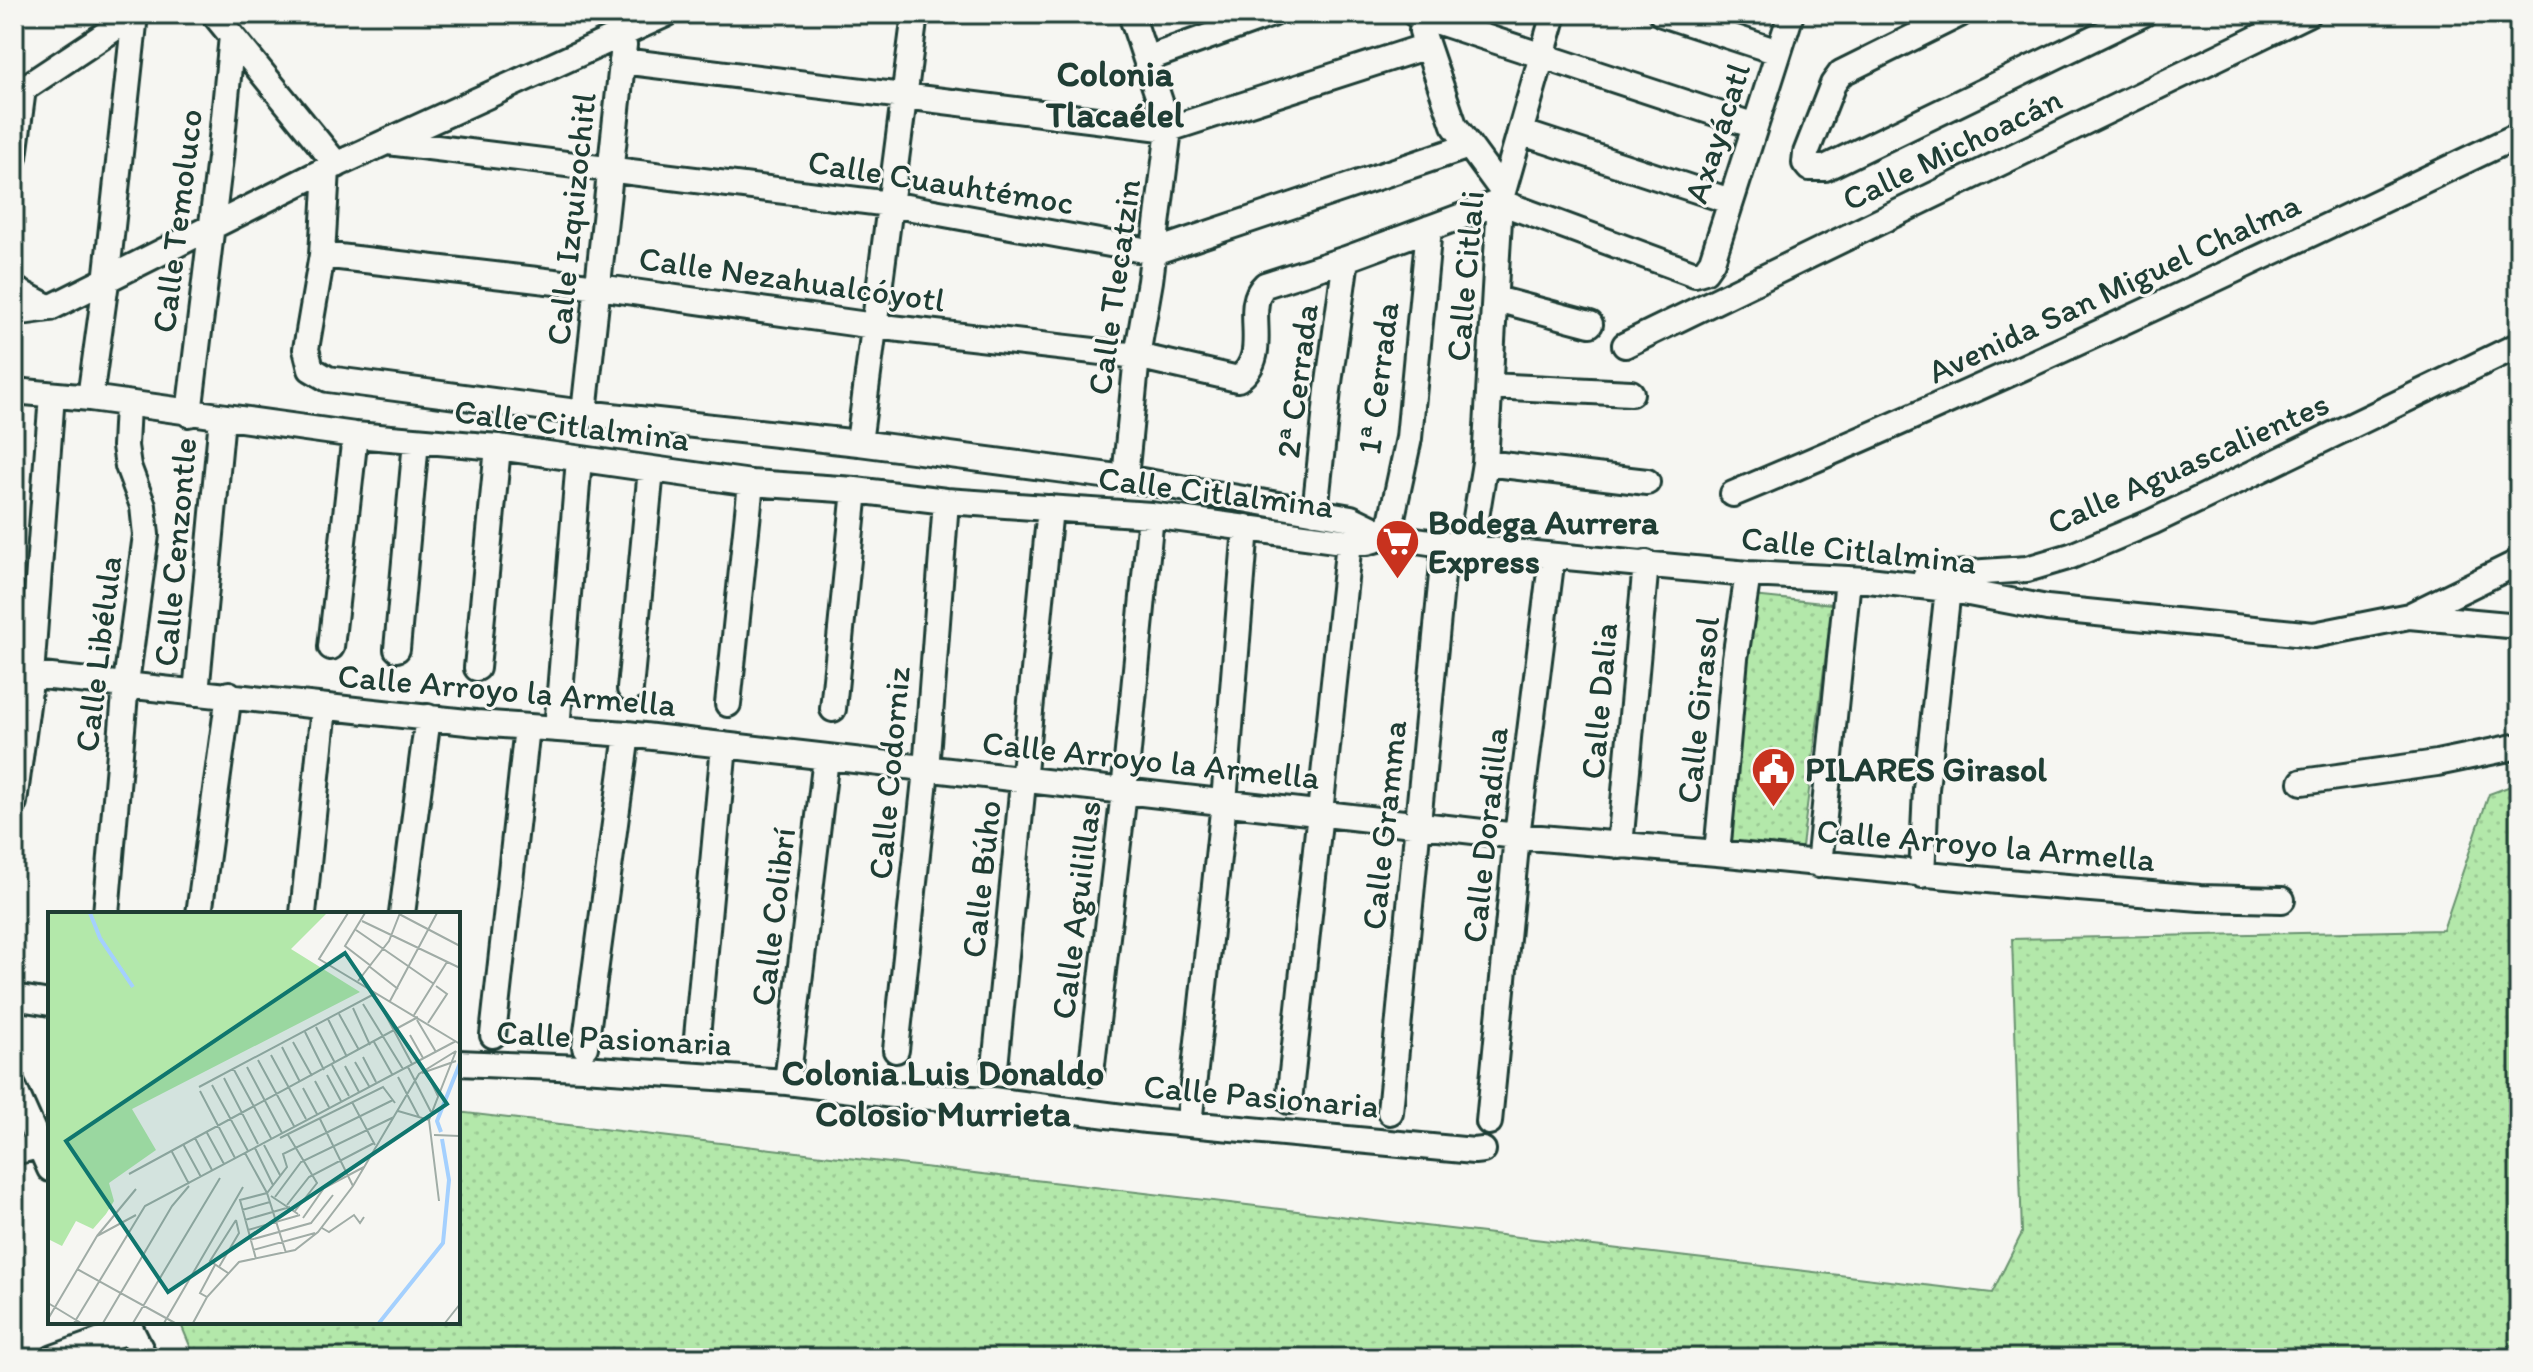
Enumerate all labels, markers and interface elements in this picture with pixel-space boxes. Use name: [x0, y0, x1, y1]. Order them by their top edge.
district label: Colonia Tlacaélel: [1045, 52, 1185, 136]
street label: Axayácatl: [1675, 57, 1759, 208]
street label: Calle Michoacán: [1835, 78, 2069, 220]
street label: Calle Izquizochitl: [537, 90, 605, 347]
street label: Calle Temoluco: [143, 107, 211, 335]
street label: Calle Cuauhtémoc: [805, 141, 1077, 223]
street label: Calle Tlecatzin: [1079, 176, 1149, 398]
street label: Avenida San Miguel Chalma: [1921, 183, 2307, 392]
street label: Calle Citlali: [1437, 189, 1493, 363]
street label: Calle Nezahualcóyotl: [636, 237, 948, 321]
street label: 1ª Cerrada: [1348, 299, 1408, 457]
street label: 2ª Cerrada: [1267, 301, 1327, 461]
street label: Calle Aguascalientes: [2041, 383, 2335, 543]
street label: Calle Citlalmina: [452, 390, 692, 460]
street label: Calle Cenzontle: [145, 436, 205, 668]
street label: Calle Citlalmina: [1096, 457, 1336, 527]
place label: Bodega Aurrera Express: [1428, 502, 1659, 582]
street label: Calle Citlalmina: [1739, 517, 1979, 583]
supermarket icon: Bodega Aurrera Express: [1373, 518, 1421, 581]
street label: Calle Libélula: [66, 554, 130, 754]
street label: Calle Girasol: [1668, 614, 1728, 806]
street label: Calle Dalia: [1572, 621, 1626, 781]
street label: Calle Arroyo la Armella: [336, 655, 678, 725]
street label: Calle Codorniz: [859, 665, 919, 881]
street label: Calle Gramma: [1353, 718, 1415, 932]
street label: Calle Arroyo la Armella: [980, 722, 1322, 798]
street label: Calle Doradilla: [1453, 725, 1517, 945]
public building icon: PILARES Girasol: [1750, 745, 1798, 808]
place label: PILARES Girasol: [1805, 749, 2047, 790]
street label: Calle Búho: [952, 798, 1010, 960]
street label: Calle Aguilillas: [1042, 798, 1110, 1022]
street label: Calle Arroyo la Armella: [1815, 810, 2157, 880]
street label: Calle Colibrí: [742, 825, 804, 1008]
inset map: [48, 912, 460, 1324]
street label: Calle Pasionaria: [495, 1011, 733, 1065]
district label: Colonia Luis Donaldo Colosio Murrieta: [782, 1051, 1104, 1135]
street label: Calle Pasionaria: [1142, 1065, 1380, 1127]

